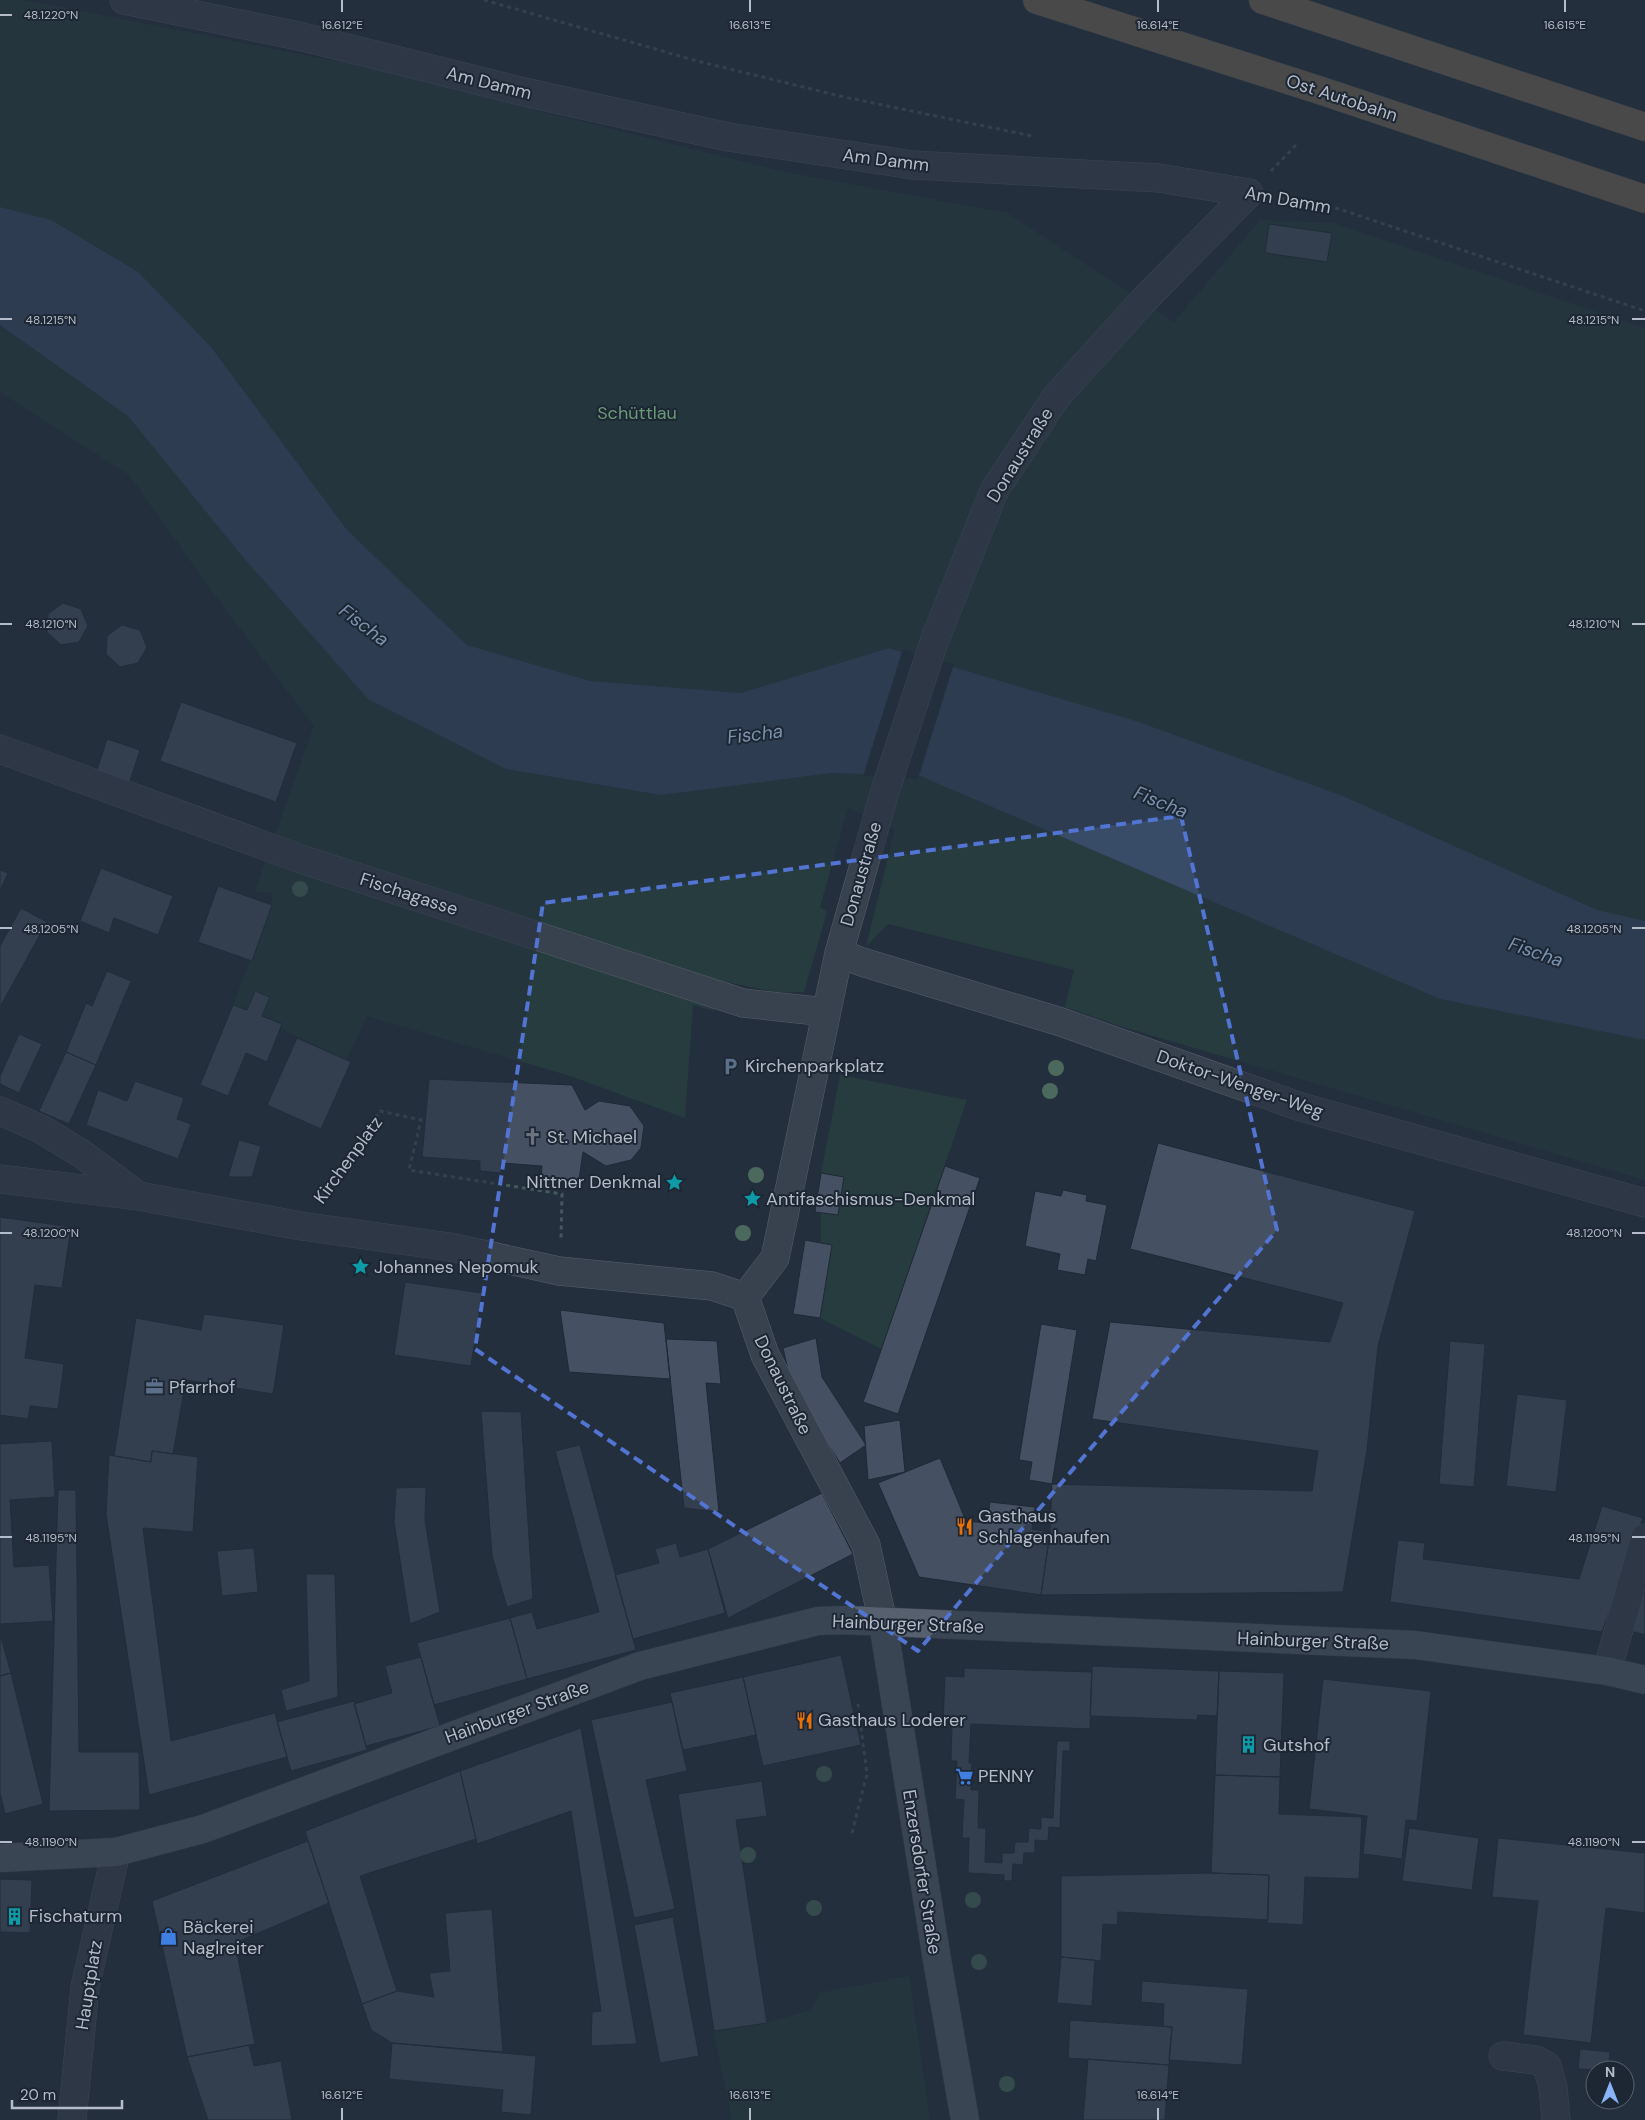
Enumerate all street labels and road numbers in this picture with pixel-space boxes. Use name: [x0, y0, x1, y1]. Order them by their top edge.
street label: Am Damm: [444, 61, 534, 105]
street label: Ost Autobahn: [1283, 69, 1401, 127]
street label: Am Damm: [841, 143, 931, 177]
street label: Am Damm: [1243, 181, 1333, 219]
street label: Donaustraße: [981, 403, 1059, 507]
street label: Donaustraße: [835, 819, 887, 929]
street label: Fischagasse: [357, 867, 461, 921]
street label: Doktor-Wenger-Weg: [1154, 1044, 1326, 1124]
street label: Kirchenplatz: [308, 1111, 388, 1209]
street label: Donaustraße: [749, 1331, 817, 1439]
street label: Hainburger Straße: [832, 1609, 984, 1639]
street label: Hainburger Straße: [1237, 1626, 1389, 1656]
street label: Hainburger Straße: [442, 1675, 592, 1749]
street label: Enzersdorfer Straße: [897, 1788, 947, 1956]
street label: Hauptplatz: [70, 1938, 108, 2032]

